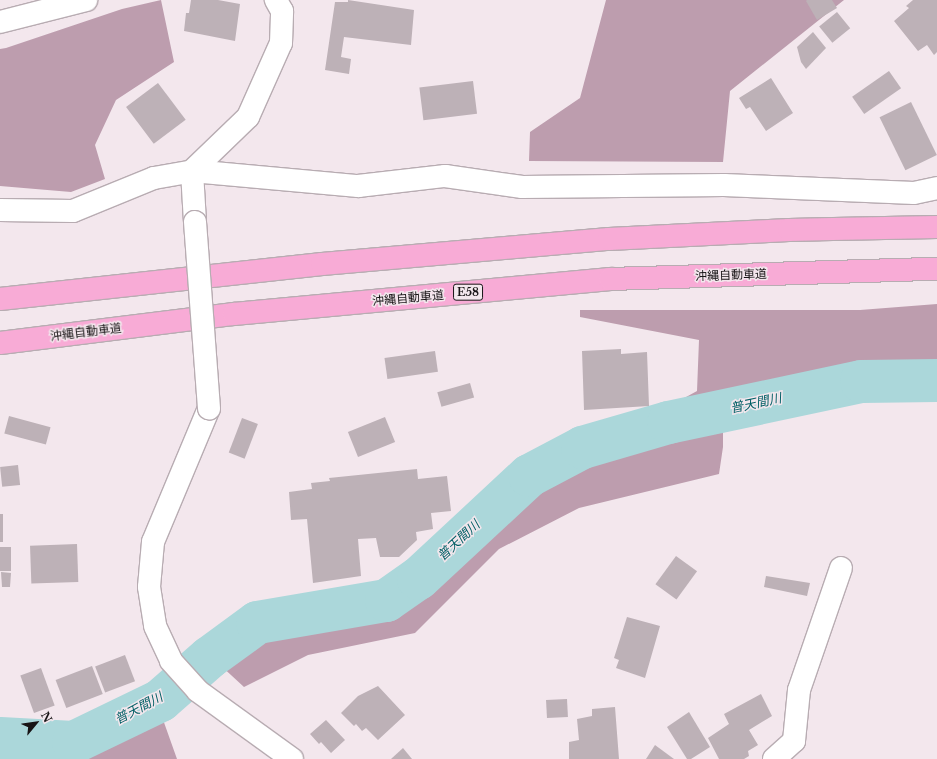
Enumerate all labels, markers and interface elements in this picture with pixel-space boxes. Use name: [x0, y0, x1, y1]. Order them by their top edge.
street label: 沖縄自動車道: [695, 267, 767, 283]
road number: E58: [453, 283, 483, 301]
street label: 沖縄自動車道: [372, 288, 444, 308]
street label: 沖縄自動車道: [49, 320, 123, 344]
water label: 普天間川: [729, 391, 783, 417]
water label: 普天間川: [435, 518, 483, 564]
water label: 普天間川: [112, 690, 166, 728]
north arrow: [16, 703, 56, 743]
text: N: [38, 709, 55, 725]

